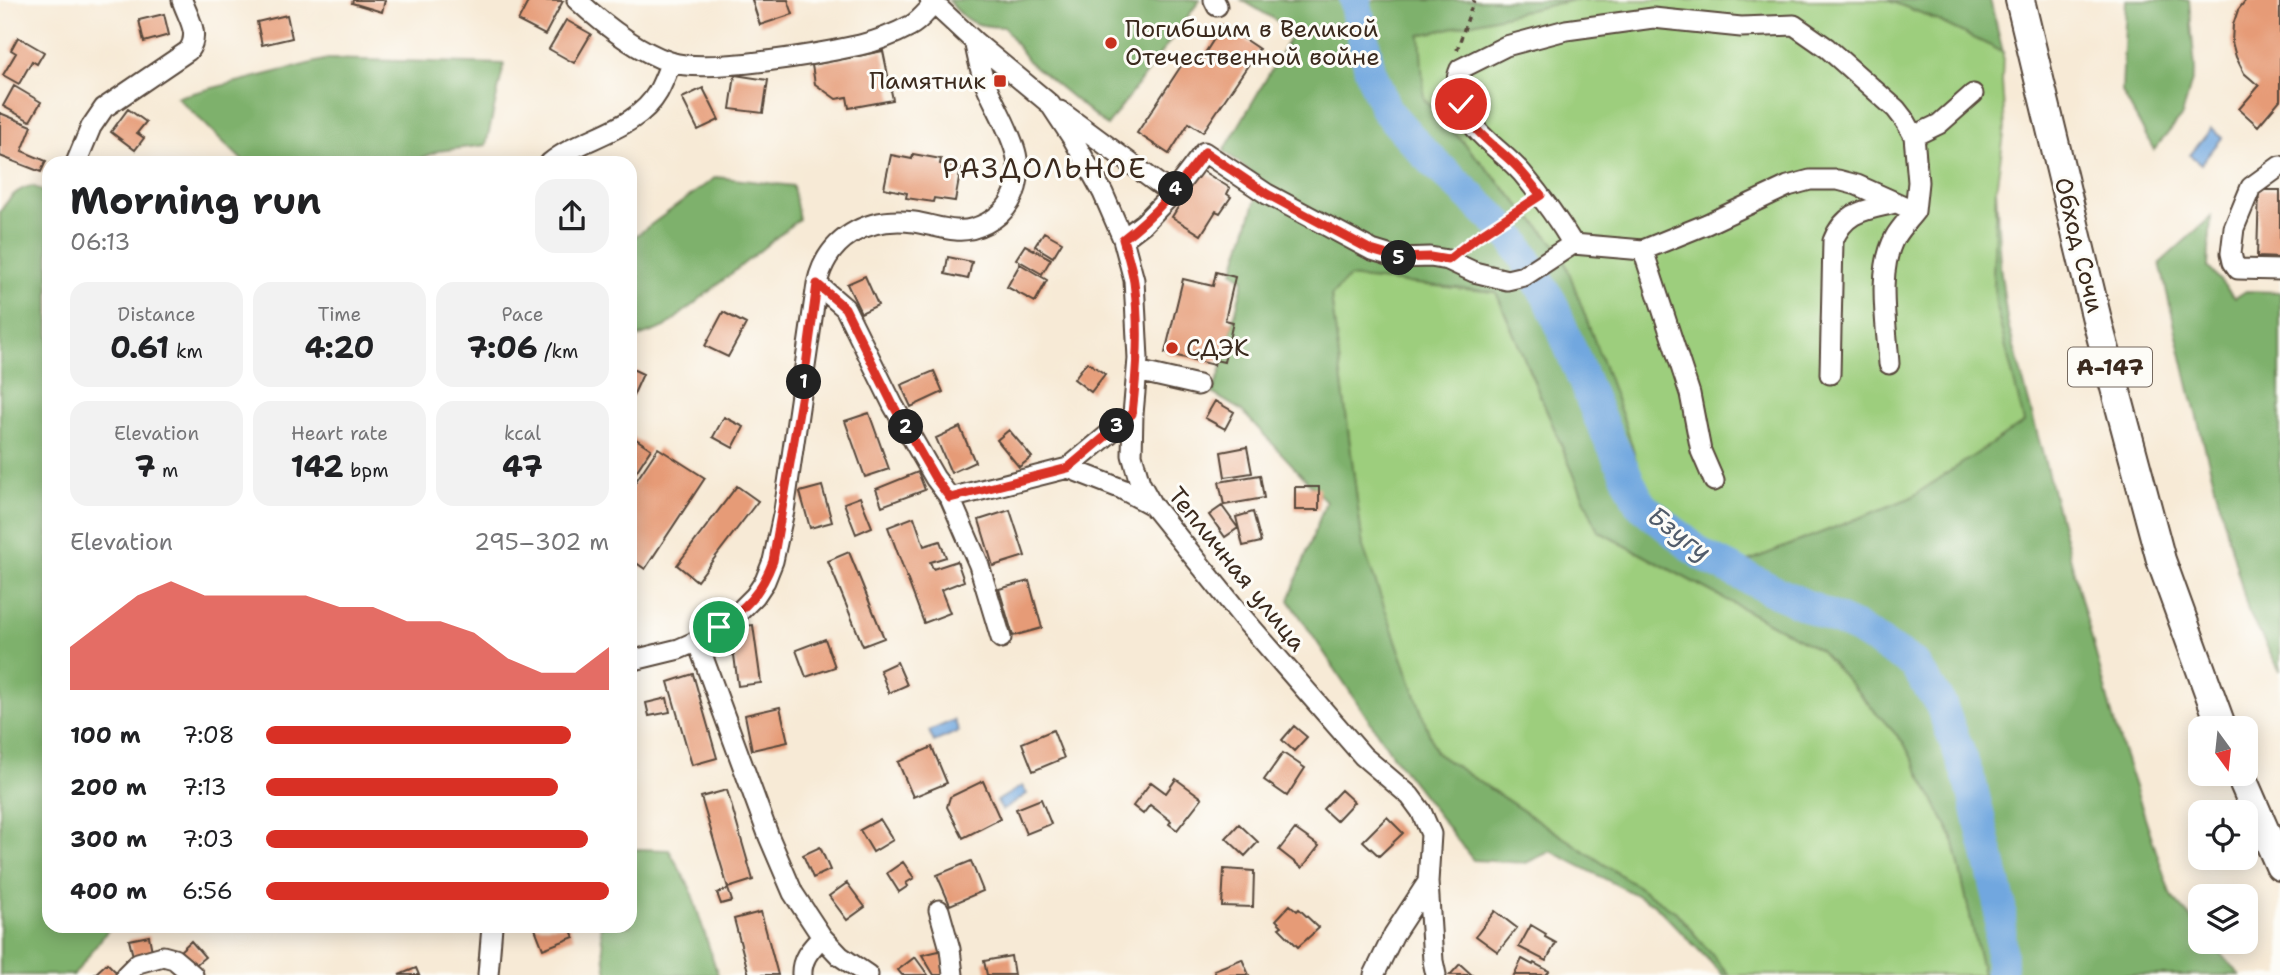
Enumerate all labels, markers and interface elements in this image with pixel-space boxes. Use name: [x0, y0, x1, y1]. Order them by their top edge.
place label: Погибшим в Великой Отечественной войне: [1125, 13, 1380, 73]
marker: Погибшим в Великой Отечественной войне: [1103, 35, 1119, 51]
place label: Памятник: [869, 65, 986, 97]
marker: Памятник: [992, 73, 1008, 89]
pin: [1431, 74, 1491, 134]
icon: check: [1442, 85, 1480, 123]
district label: РАЗДОЛЬНОЕ: [942, 149, 1148, 187]
pin: 4: [1158, 172, 1194, 206]
street label: Обход Сочи: [2047, 174, 2111, 316]
text: Morning run: [70, 175, 321, 226]
text: 4: [1169, 176, 1182, 201]
button: share: [535, 179, 609, 253]
text: 06:13: [70, 227, 130, 257]
pin: 5: [1382, 240, 1416, 276]
text: 5: [1393, 245, 1404, 270]
text: Distance: [118, 302, 195, 327]
text: Time: [318, 302, 361, 327]
text: Pace: [502, 302, 543, 327]
text: 0.61: [110, 327, 170, 368]
text: 4:20: [304, 327, 375, 368]
text: 7:06: [467, 327, 538, 368]
place label: СДЭК: [1186, 332, 1250, 364]
text: km: [170, 339, 203, 364]
text: /km: [538, 339, 578, 364]
marker: СДЭК: [1164, 340, 1180, 356]
road number: А-147: [2068, 348, 2152, 386]
pin: 1: [786, 364, 822, 400]
text: 1: [799, 369, 808, 394]
pin: 3: [1100, 408, 1134, 444]
pin: 2: [888, 410, 923, 444]
text: 3: [1110, 413, 1123, 438]
text: 2: [899, 414, 912, 439]
text: Elevation: [114, 421, 199, 446]
text: Heart rate: [291, 421, 388, 446]
text: kcal: [504, 421, 541, 446]
text: 7: [135, 446, 156, 487]
text: 142: [290, 446, 344, 487]
text: 47: [502, 446, 543, 487]
text: m: [156, 458, 178, 483]
text: bpm: [344, 458, 389, 483]
street label: Тепличная улица: [1161, 480, 1313, 658]
water label: Бзугу: [1641, 498, 1719, 568]
text: Elevation: [70, 527, 173, 557]
text: 295–302 m: [474, 527, 609, 557]
pin: [689, 597, 749, 657]
icon: arrive: [700, 608, 738, 646]
north arrow: [2188, 716, 2258, 786]
map controls: [2188, 716, 2258, 954]
text: 100 m: [70, 720, 141, 750]
text: 7:08: [182, 720, 235, 750]
text: 200 m: [70, 772, 147, 802]
text: 7:13: [182, 772, 227, 802]
button: locate: [2188, 800, 2258, 870]
text: 300 m: [70, 824, 147, 854]
text: 7:03: [182, 824, 234, 854]
text: 400 m: [70, 876, 147, 906]
text: 6:56: [182, 876, 233, 906]
button: layers: [2188, 884, 2258, 954]

